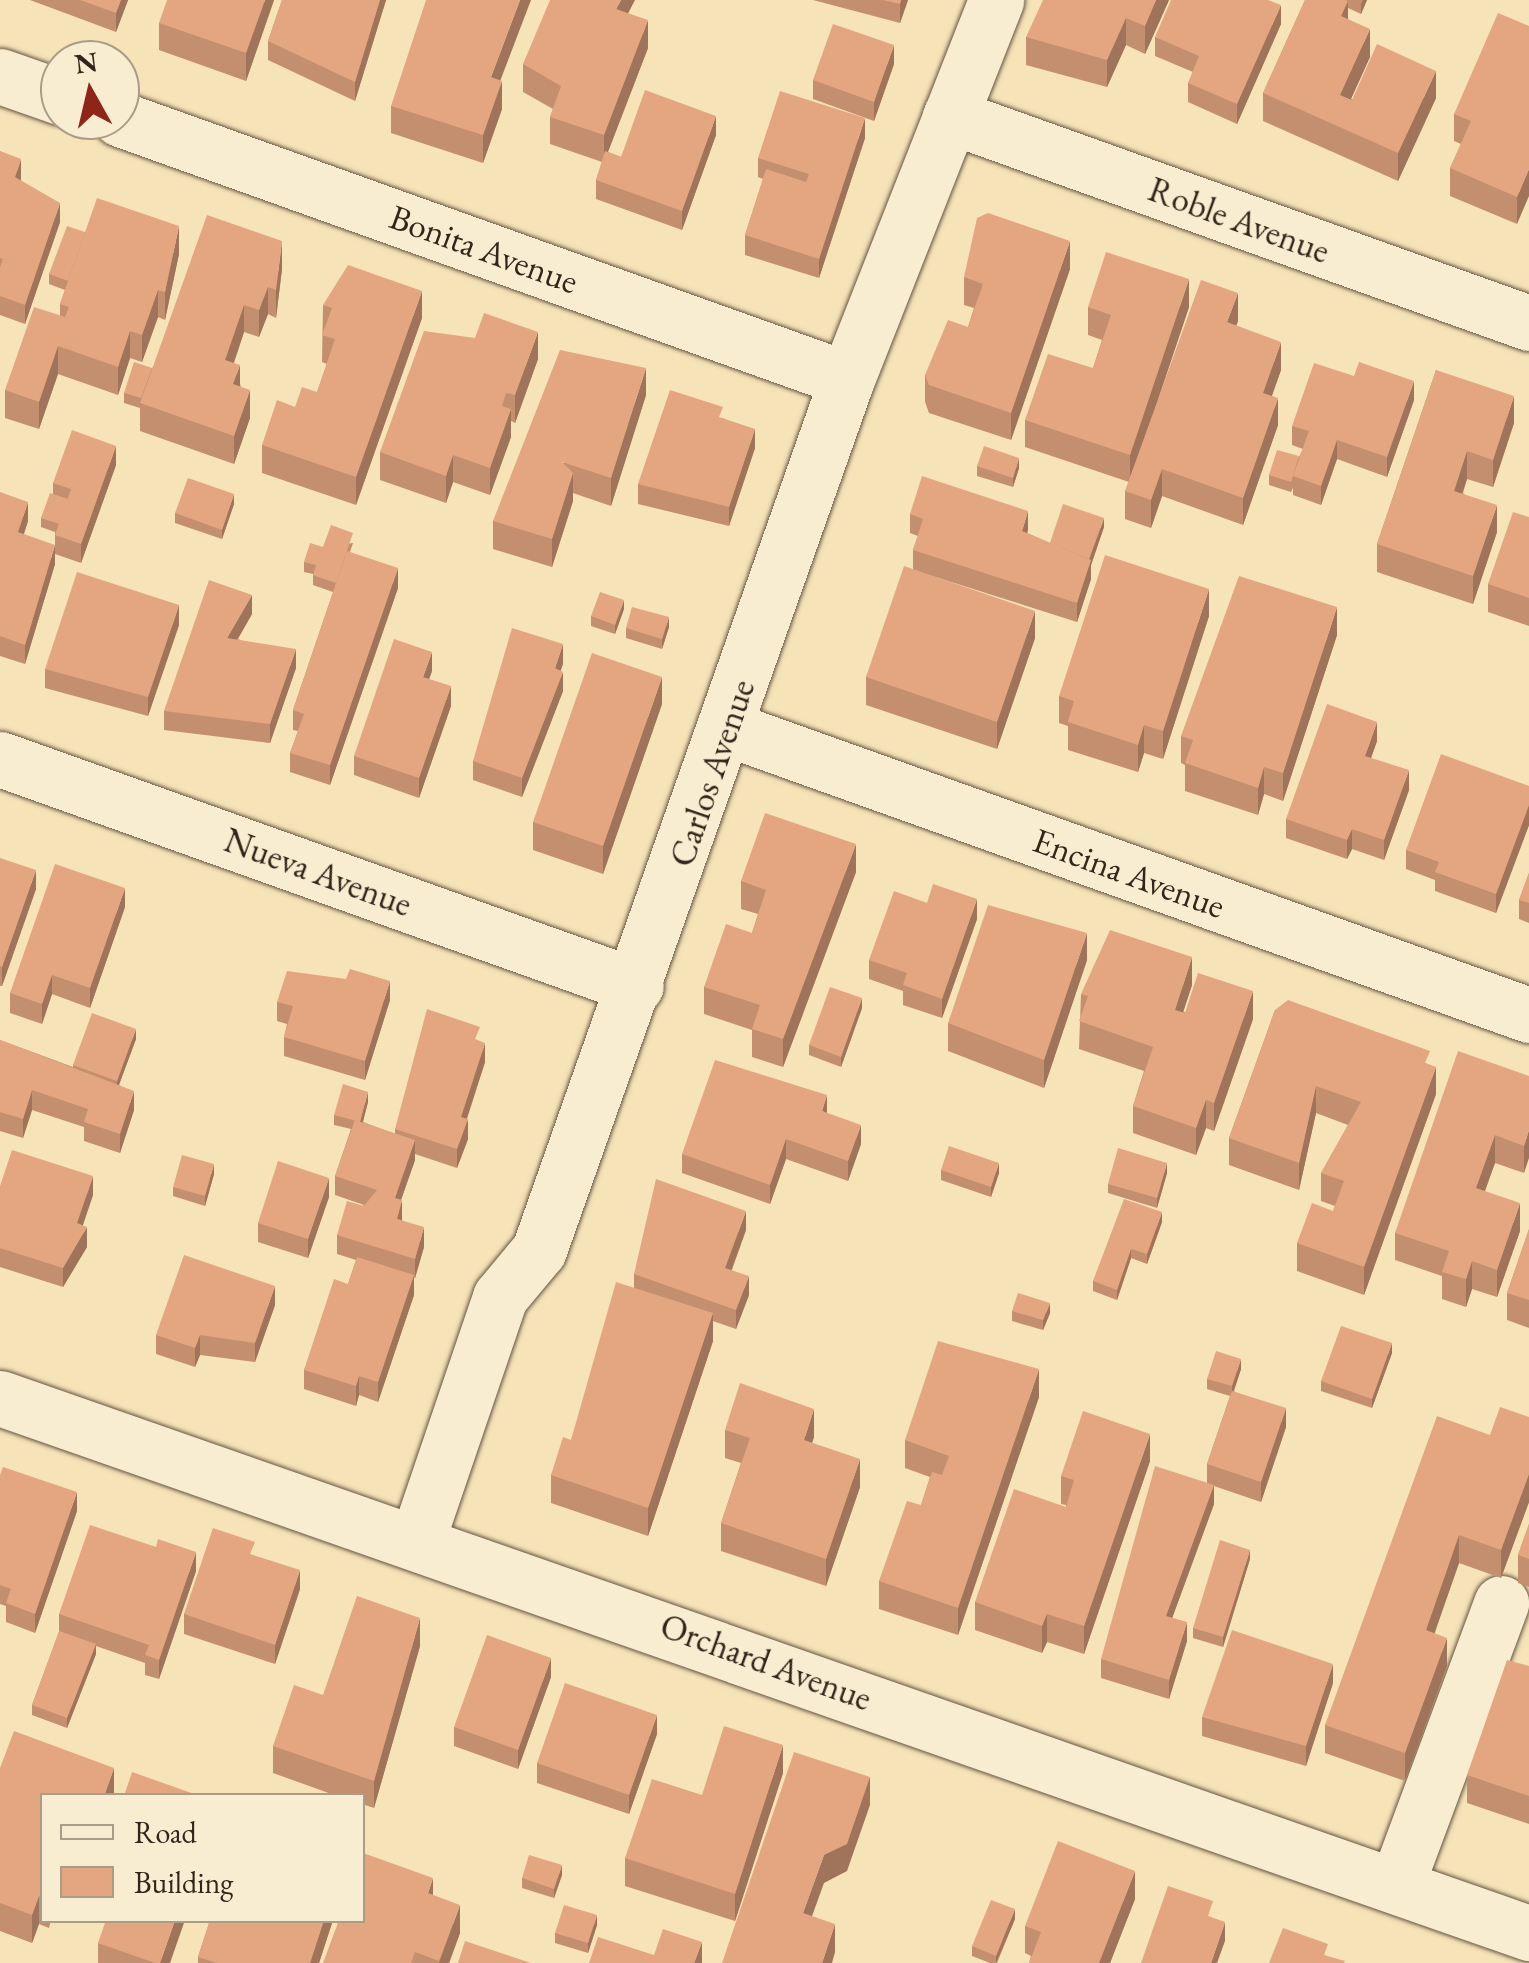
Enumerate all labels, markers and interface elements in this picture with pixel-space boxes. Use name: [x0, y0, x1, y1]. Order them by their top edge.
north arrow: [40, 40, 140, 140]
text: N: [72, 43, 100, 82]
street label: Roble Avenue: [1143, 168, 1335, 272]
street label: Bonita Avenue: [384, 196, 584, 302]
street label: Carlos Avenue: [660, 674, 764, 872]
street label: Nueva Avenue: [219, 819, 417, 925]
street label: Encina Avenue: [1027, 819, 1231, 927]
street label: Orchard Avenue: [655, 1604, 877, 1720]
legend: [40, 1793, 365, 1923]
text: Road: [134, 1813, 197, 1852]
text: Building: [134, 1863, 233, 1902]

